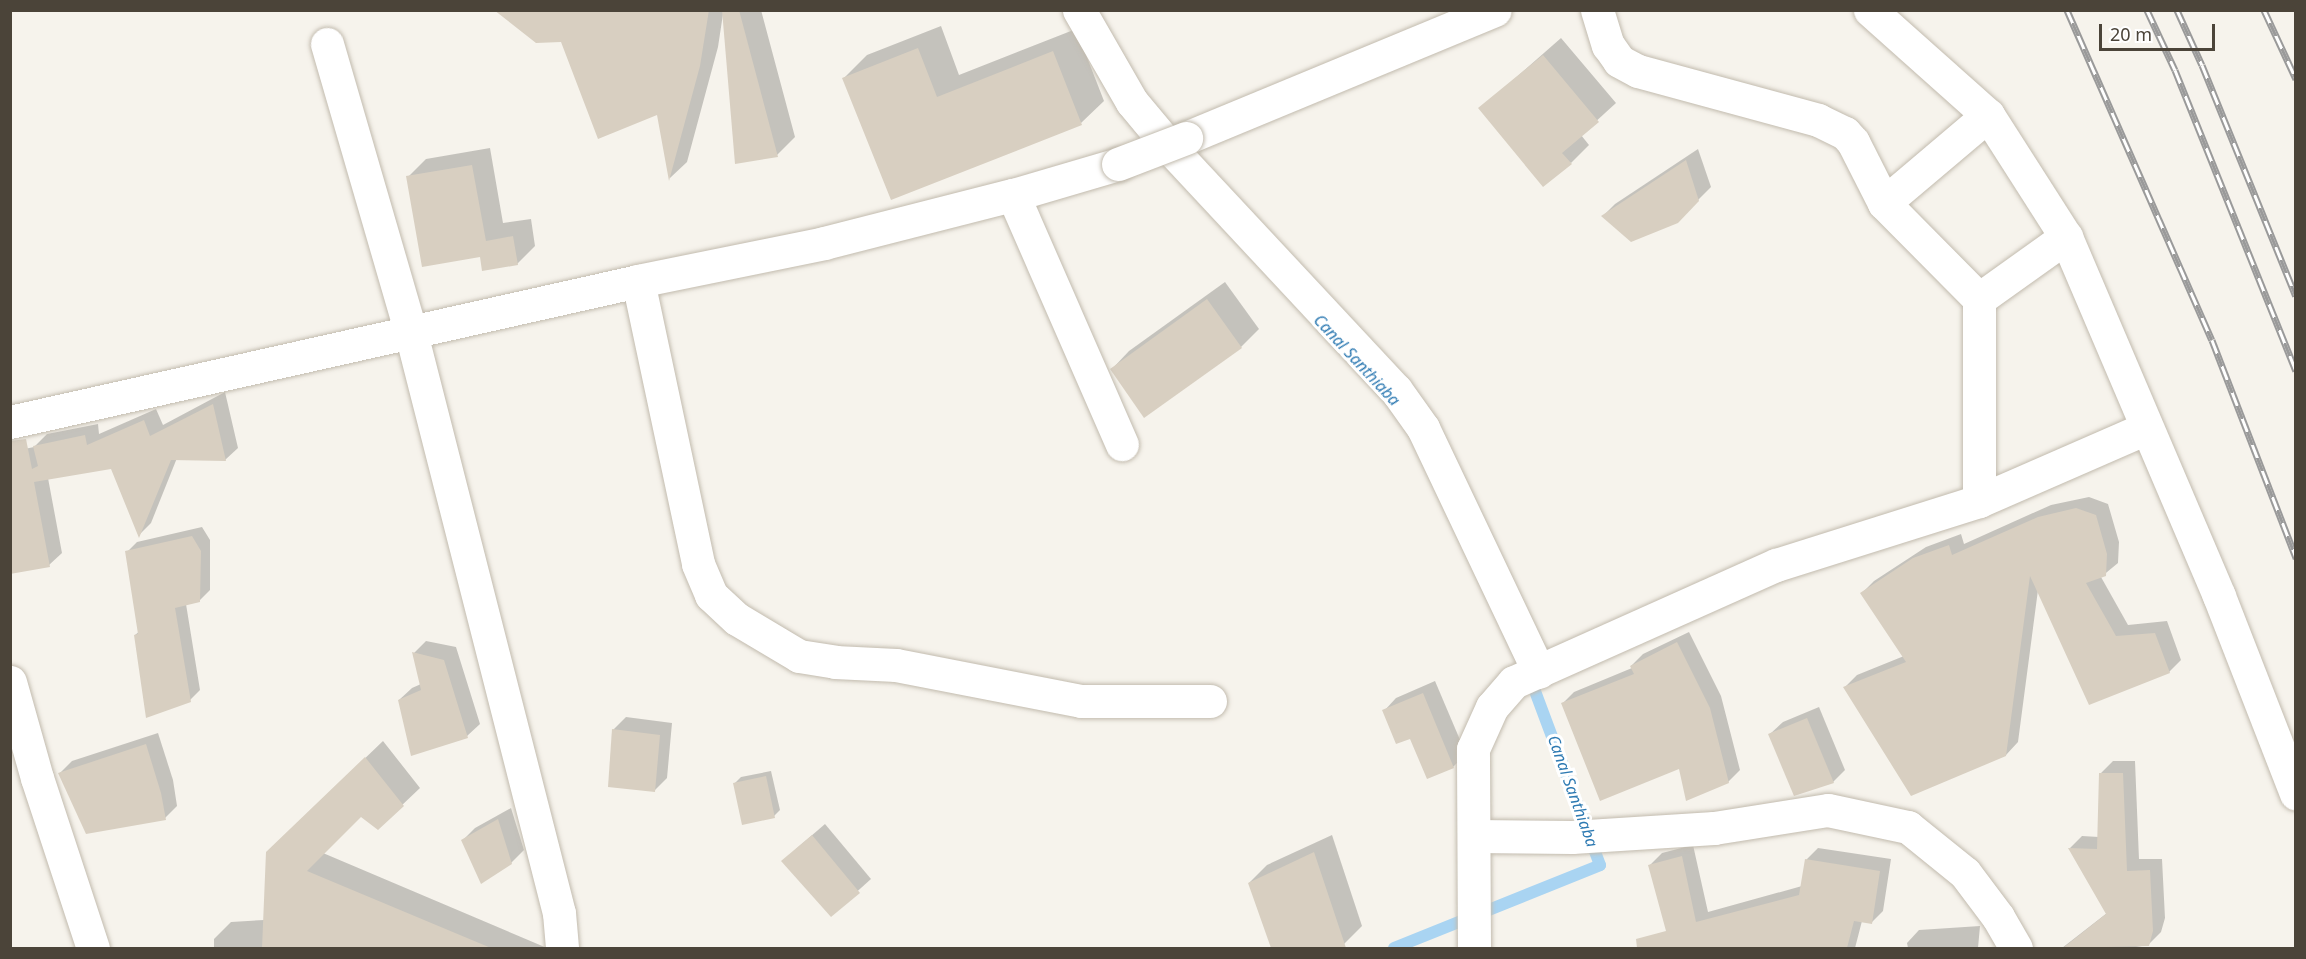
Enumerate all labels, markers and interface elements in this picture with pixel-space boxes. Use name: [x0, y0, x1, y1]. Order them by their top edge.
scale bar: [2102, 12, 2218, 50]
text: 20 m: [2110, 22, 2152, 46]
water label: Canal Santhiaba: [1310, 310, 1404, 410]
water label: Canal Santhiaba: [1544, 732, 1602, 850]

